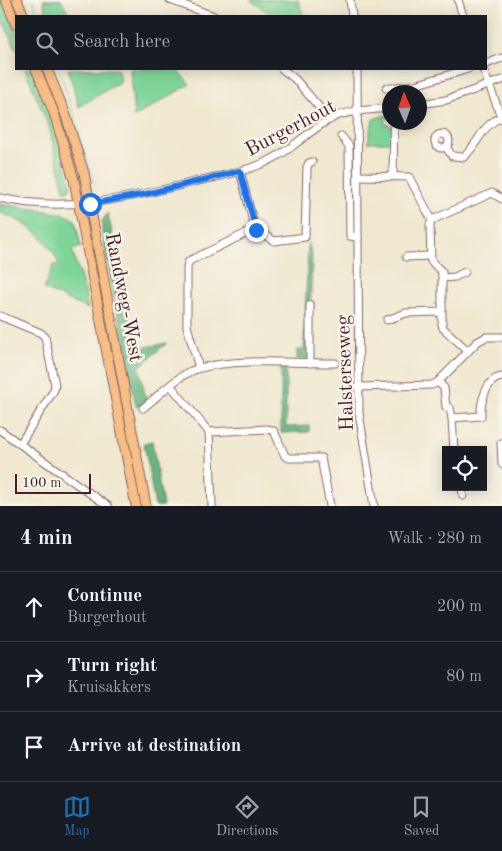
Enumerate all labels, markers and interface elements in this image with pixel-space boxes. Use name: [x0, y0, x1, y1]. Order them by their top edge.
search box: [15, 15, 487, 70]
icon: search: [33, 29, 61, 57]
text: Search here: [73, 33, 170, 52]
north arrow: [382, 85, 427, 130]
street label: Burgerhout: [242, 97, 340, 161]
route start: [79, 193, 102, 216]
route end: [245, 219, 268, 242]
street label: Randweg-West: [101, 231, 145, 364]
street label: Halsterseweg: [334, 314, 358, 432]
map controls: [442, 446, 487, 491]
button: locate: [442, 446, 487, 491]
scale bar: [15, 471, 91, 494]
text: 100 m: [22, 476, 61, 490]
text: 4 min: [20, 528, 73, 549]
text: Walk · 280 m: [387, 531, 482, 547]
text: Continue: [67, 587, 142, 606]
icon: ahead: [20, 593, 48, 621]
text: 200 m: [437, 599, 482, 615]
text: Burgerhout: [67, 610, 147, 626]
text: Turn right: [67, 657, 157, 676]
icon: right: [20, 663, 48, 691]
text: 80 m: [446, 669, 482, 685]
text: Kruisakkers: [67, 680, 151, 696]
icon: arrive: [20, 733, 48, 761]
text: Arrive at destination: [67, 737, 241, 756]
tab: Map: [63, 793, 91, 840]
tab: Directions: [216, 793, 278, 840]
tab: Saved: [404, 793, 439, 840]

